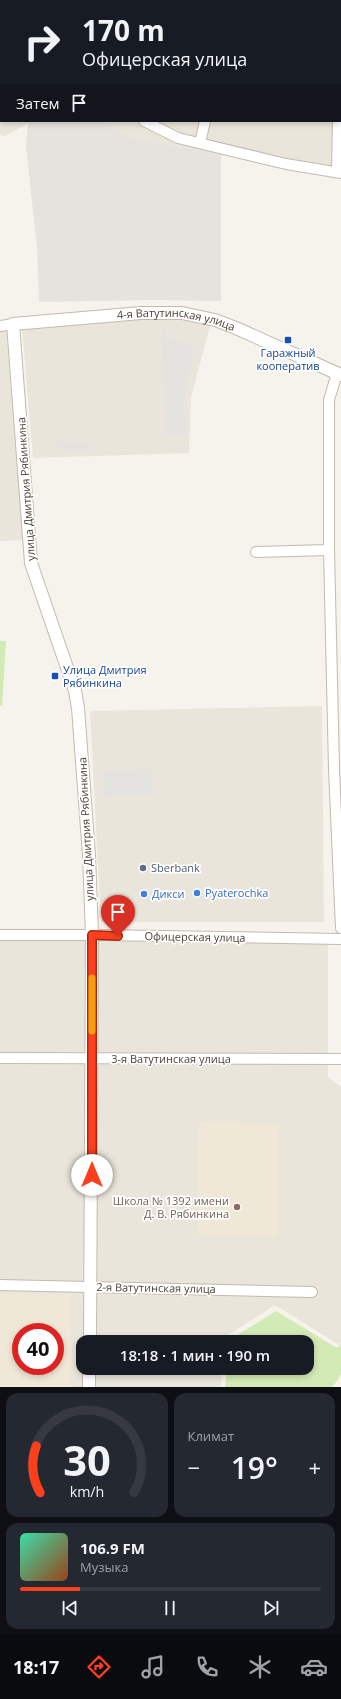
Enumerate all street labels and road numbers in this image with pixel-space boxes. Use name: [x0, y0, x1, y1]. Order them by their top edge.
street label: 4-я Ватутинская улица: [116, 305, 237, 334]
street label: улица Дмитрия Рябинкина: [13, 417, 38, 561]
street label: улица Дмитрия Рябинкина: [74, 757, 97, 901]
street label: Офицерская улица: [144, 928, 246, 945]
street label: 3-я Ватутинская улица: [111, 1051, 231, 1066]
street label: 2-я Ватутинская улица: [96, 1279, 216, 1296]

